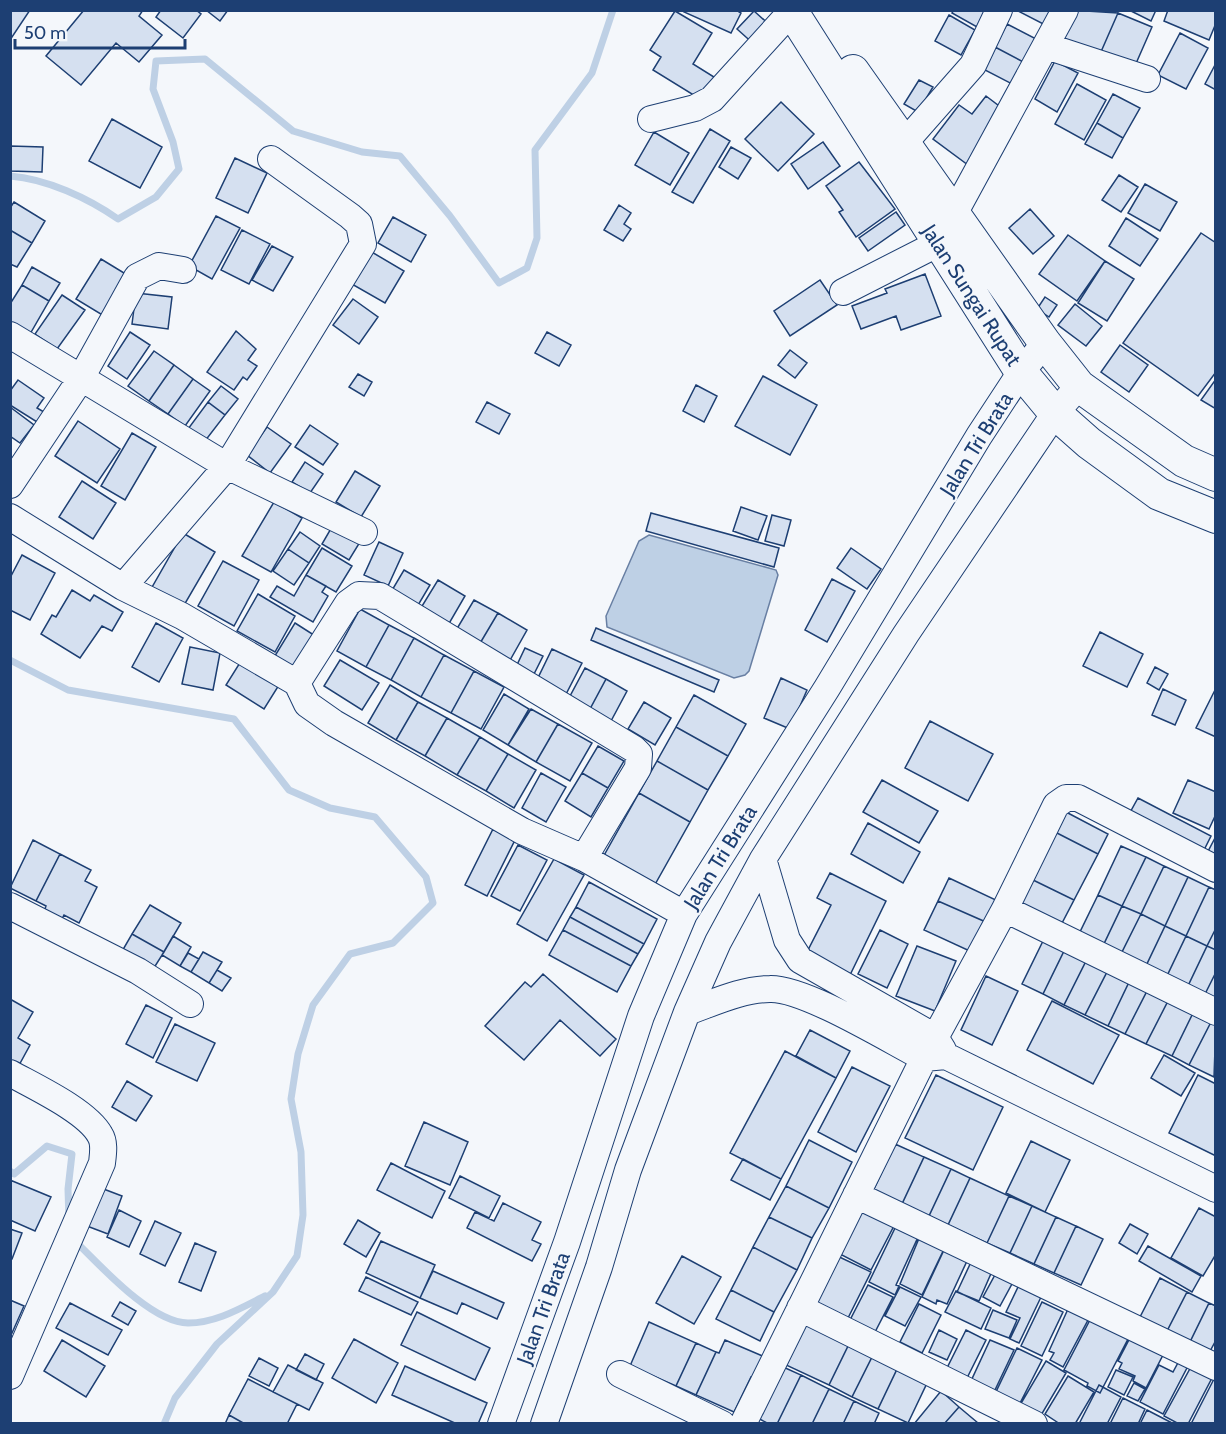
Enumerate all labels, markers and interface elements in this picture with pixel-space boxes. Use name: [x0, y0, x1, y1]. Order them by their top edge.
scale bar: [15, 12, 184, 50]
text: 50 m: [24, 22, 66, 44]
street label: Jalan Sungai Rupat: [916, 219, 1027, 370]
street label: Jalan Tri Brata: [934, 387, 1018, 501]
street label: Jalan Tri Brata: [678, 800, 762, 914]
street label: Jalan Tri Brata: [511, 1248, 575, 1369]

